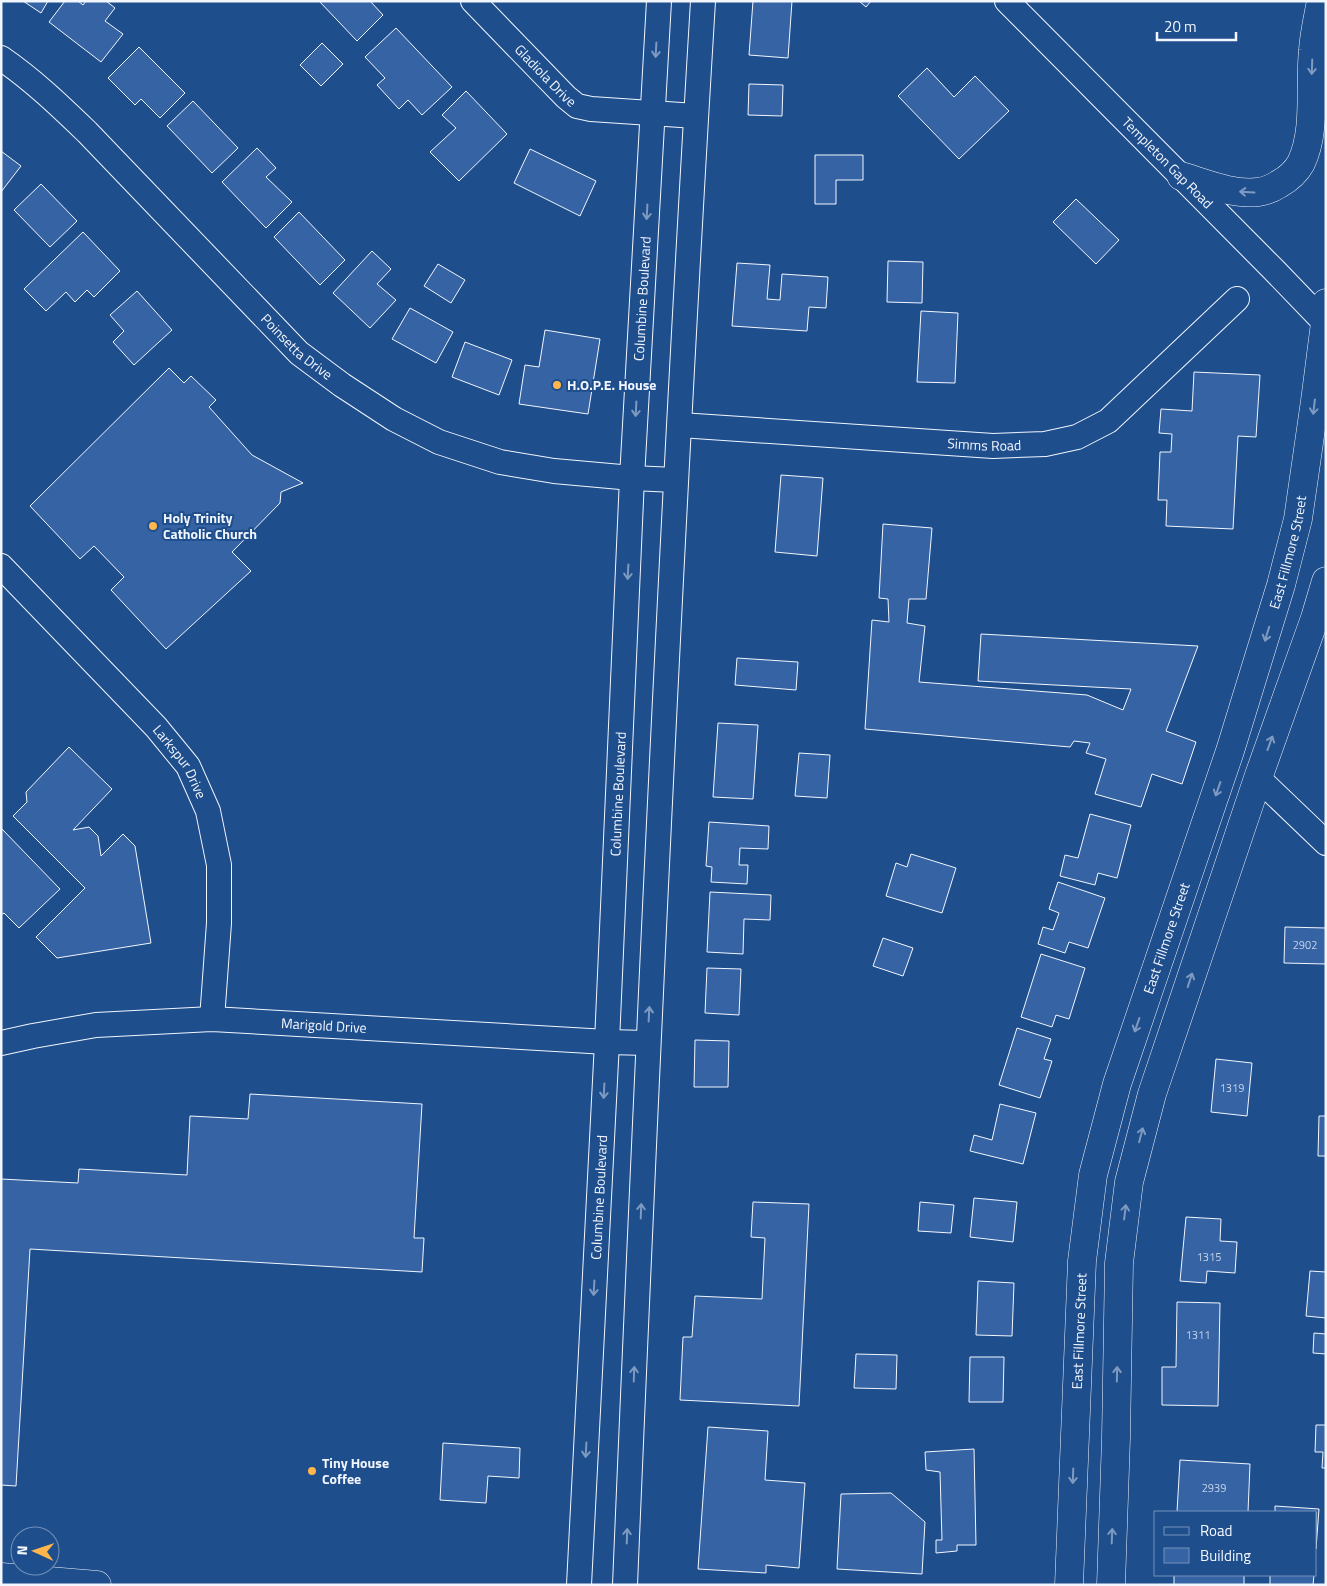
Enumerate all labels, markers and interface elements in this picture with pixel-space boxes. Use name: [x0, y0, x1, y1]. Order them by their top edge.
scale bar: [1157, 10, 1236, 42]
text: 20 m: [1164, 15, 1197, 38]
street label: Gladiola Drive: [510, 39, 581, 112]
one-way arrow: [652, 42, 661, 58]
one-way arrow: [1307, 58, 1316, 74]
street label: Templeton Gap Road: [1118, 112, 1218, 213]
one-way arrow: [1239, 187, 1255, 196]
one-way arrow: [642, 204, 651, 220]
street label: Columbine Boulevard: [628, 236, 656, 361]
street label: Poinsetta Drive: [256, 309, 337, 385]
place label: H.O.P.E. House: [567, 374, 657, 395]
marker: H.O.P.E. House: [551, 379, 563, 391]
one-way arrow: [1309, 398, 1319, 414]
one-way arrow: [632, 401, 641, 417]
street label: Simms Road: [947, 432, 1022, 456]
street label: East Fillmore Street: [1263, 494, 1311, 611]
place label: Holy Trinity Catholic Church: [163, 507, 257, 544]
marker: Holy Trinity Catholic Church: [147, 520, 159, 532]
one-way arrow: [623, 563, 633, 579]
one-way arrow: [1261, 625, 1271, 641]
street label: Larkspur Drive: [148, 720, 212, 802]
street label: Columbine Boulevard: [604, 731, 631, 857]
one-way arrow: [1266, 736, 1275, 751]
one-way arrow: [1212, 780, 1222, 796]
street label: East Fillmore Street: [1137, 880, 1195, 997]
house number: 2902: [1293, 937, 1317, 953]
one-way arrow: [1186, 972, 1196, 988]
one-way arrow: [645, 1006, 654, 1022]
street label: Marigold Drive: [281, 1012, 367, 1038]
one-way arrow: [1132, 1017, 1141, 1032]
house number: 1319: [1220, 1080, 1244, 1096]
one-way arrow: [600, 1083, 609, 1099]
one-way arrow: [1137, 1127, 1147, 1143]
street label: Columbine Boulevard: [585, 1135, 612, 1260]
one-way arrow: [636, 1204, 645, 1220]
one-way arrow: [1120, 1204, 1130, 1220]
house number: 1315: [1197, 1249, 1221, 1265]
street label: East Fillmore Street: [1066, 1273, 1092, 1390]
one-way arrow: [590, 1280, 599, 1296]
house number: 1311: [1186, 1327, 1210, 1343]
one-way arrow: [629, 1366, 639, 1382]
one-way arrow: [1112, 1366, 1122, 1382]
one-way arrow: [581, 1442, 590, 1458]
place label: Tiny House Coffee: [322, 1452, 389, 1489]
marker: Tiny House Coffee: [306, 1465, 318, 1477]
one-way arrow: [1068, 1468, 1078, 1484]
house number: 2939: [1202, 1480, 1226, 1496]
legend: [1154, 1511, 1317, 1576]
text: Road: [1200, 1519, 1232, 1542]
north arrow: [10, 1526, 60, 1576]
one-way arrow: [623, 1528, 632, 1544]
one-way arrow: [1108, 1528, 1117, 1544]
text: Building: [1200, 1544, 1251, 1567]
text: N: [11, 1545, 32, 1556]

